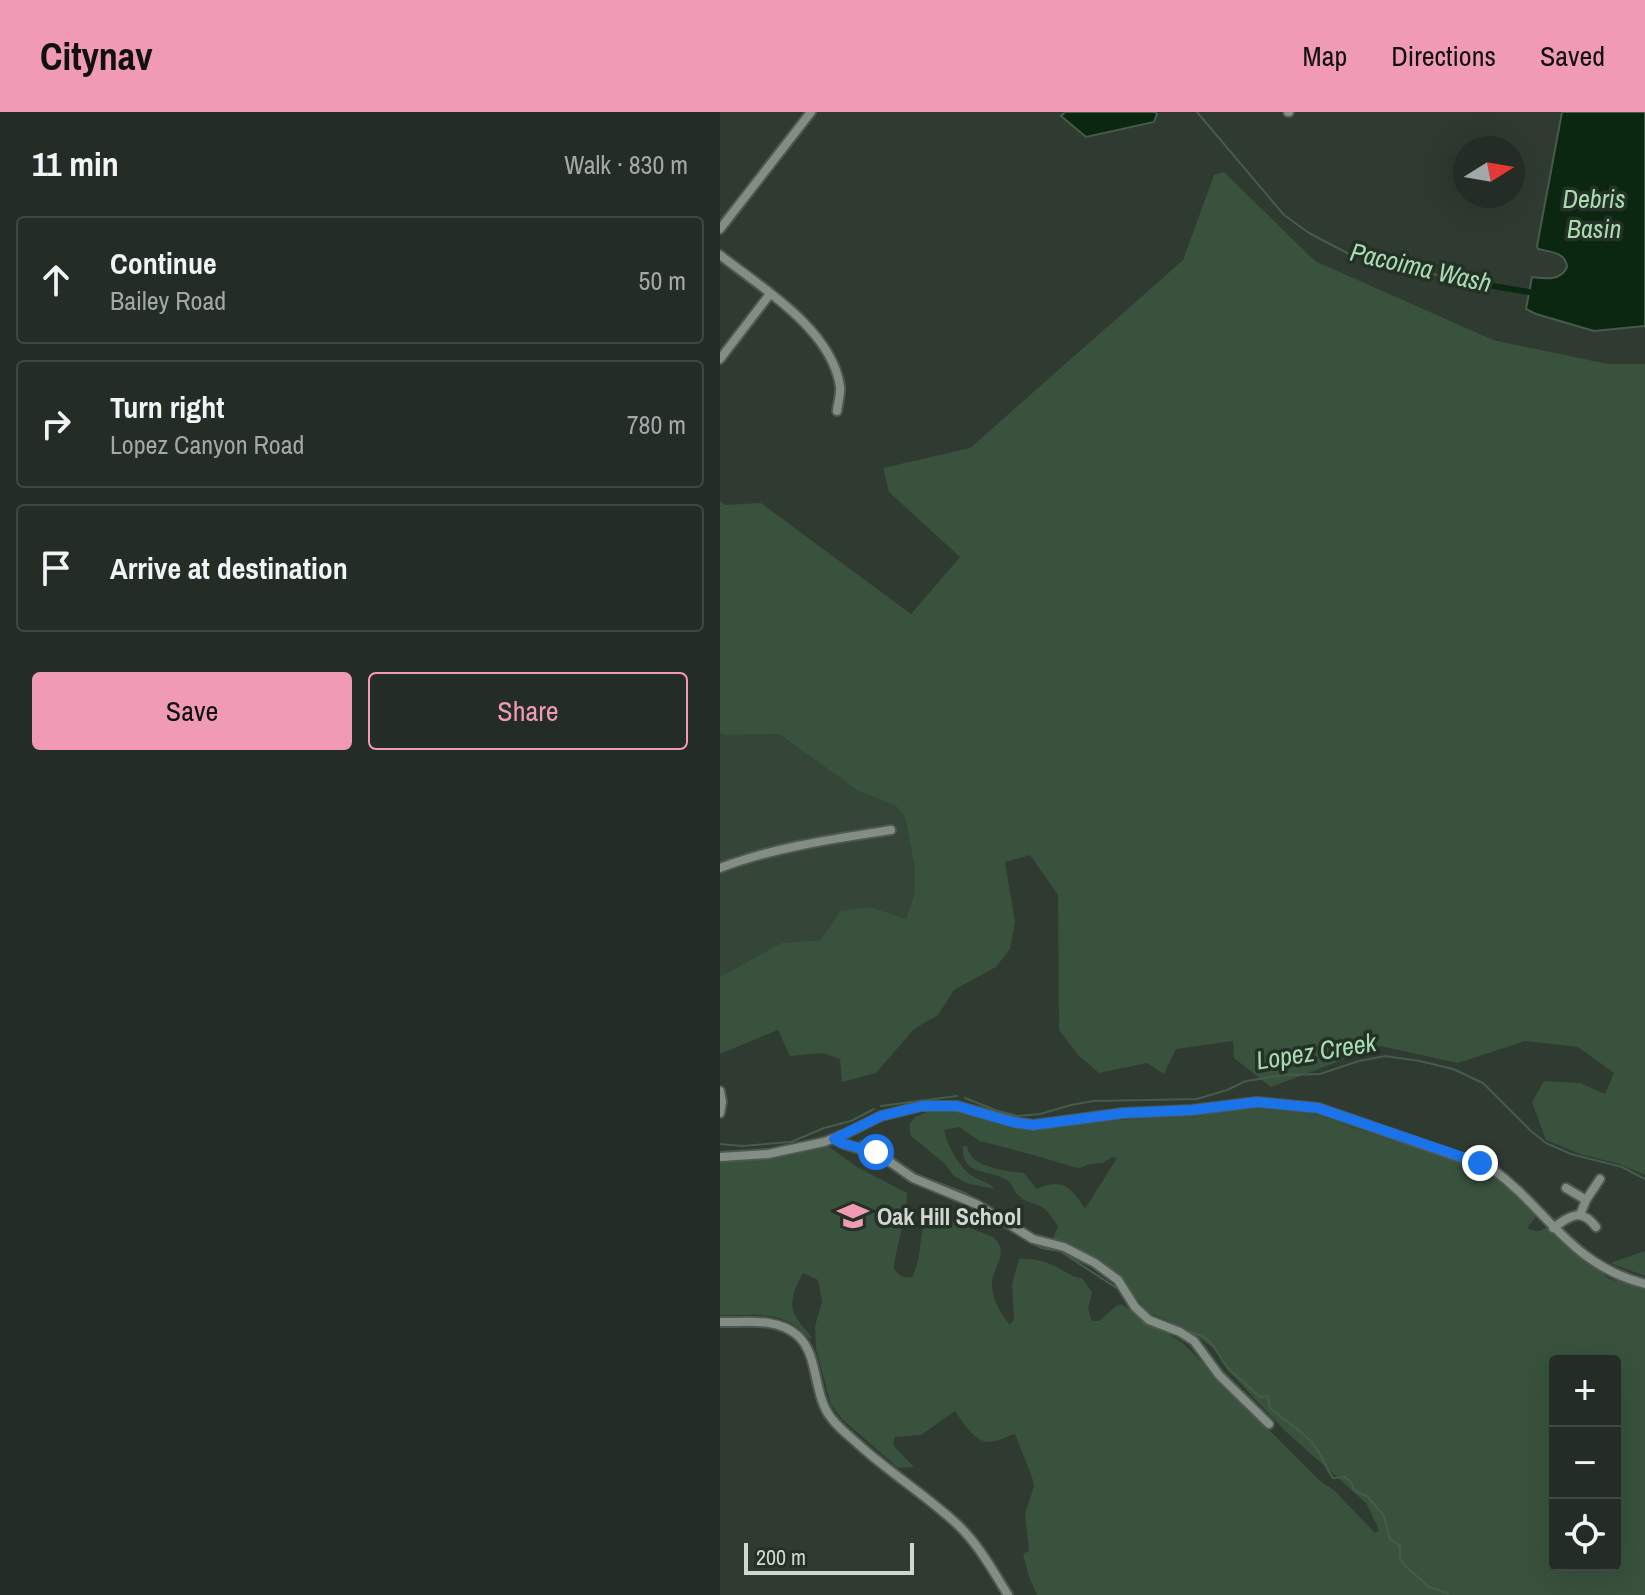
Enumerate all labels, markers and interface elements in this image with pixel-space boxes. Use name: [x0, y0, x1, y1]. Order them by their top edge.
text: Citynav: [40, 31, 153, 82]
text: Map: [1303, 37, 1347, 75]
text: Directions: [1391, 37, 1496, 75]
text: Saved: [1540, 37, 1605, 75]
north arrow: [1453, 136, 1525, 208]
text: 11 min: [32, 141, 119, 187]
text: Walk · 830 m: [564, 147, 688, 182]
water label: Debris Basin: [1563, 181, 1625, 246]
water label: Pacoima Wash: [1347, 234, 1495, 300]
text: Continue: [110, 243, 217, 283]
icon: ahead: [34, 258, 78, 302]
text: 50 m: [639, 263, 686, 298]
text: Bailey Road: [110, 283, 226, 318]
text: Turn right: [110, 387, 224, 427]
icon: right: [34, 402, 78, 446]
text: 780 m: [627, 407, 686, 442]
text: Lopez Canyon Road: [110, 427, 304, 462]
icon: arrive: [34, 546, 78, 590]
text: Arrive at destination: [110, 548, 348, 588]
button: Save: [32, 672, 352, 750]
button: Share: [368, 672, 688, 750]
water label: Lopez Creek: [1254, 1024, 1380, 1078]
route start: [858, 1134, 894, 1170]
route end: [1462, 1145, 1498, 1181]
school or university icon: Oak Hill School: [836, 1199, 870, 1233]
place label: Oak Hill School: [877, 1200, 1021, 1232]
map controls: [1549, 1355, 1621, 1571]
button: +: [1549, 1355, 1621, 1427]
button: −: [1549, 1427, 1621, 1499]
button: locate: [1549, 1499, 1621, 1571]
scale bar: [744, 1539, 914, 1575]
text: 200 m: [756, 1542, 806, 1572]

